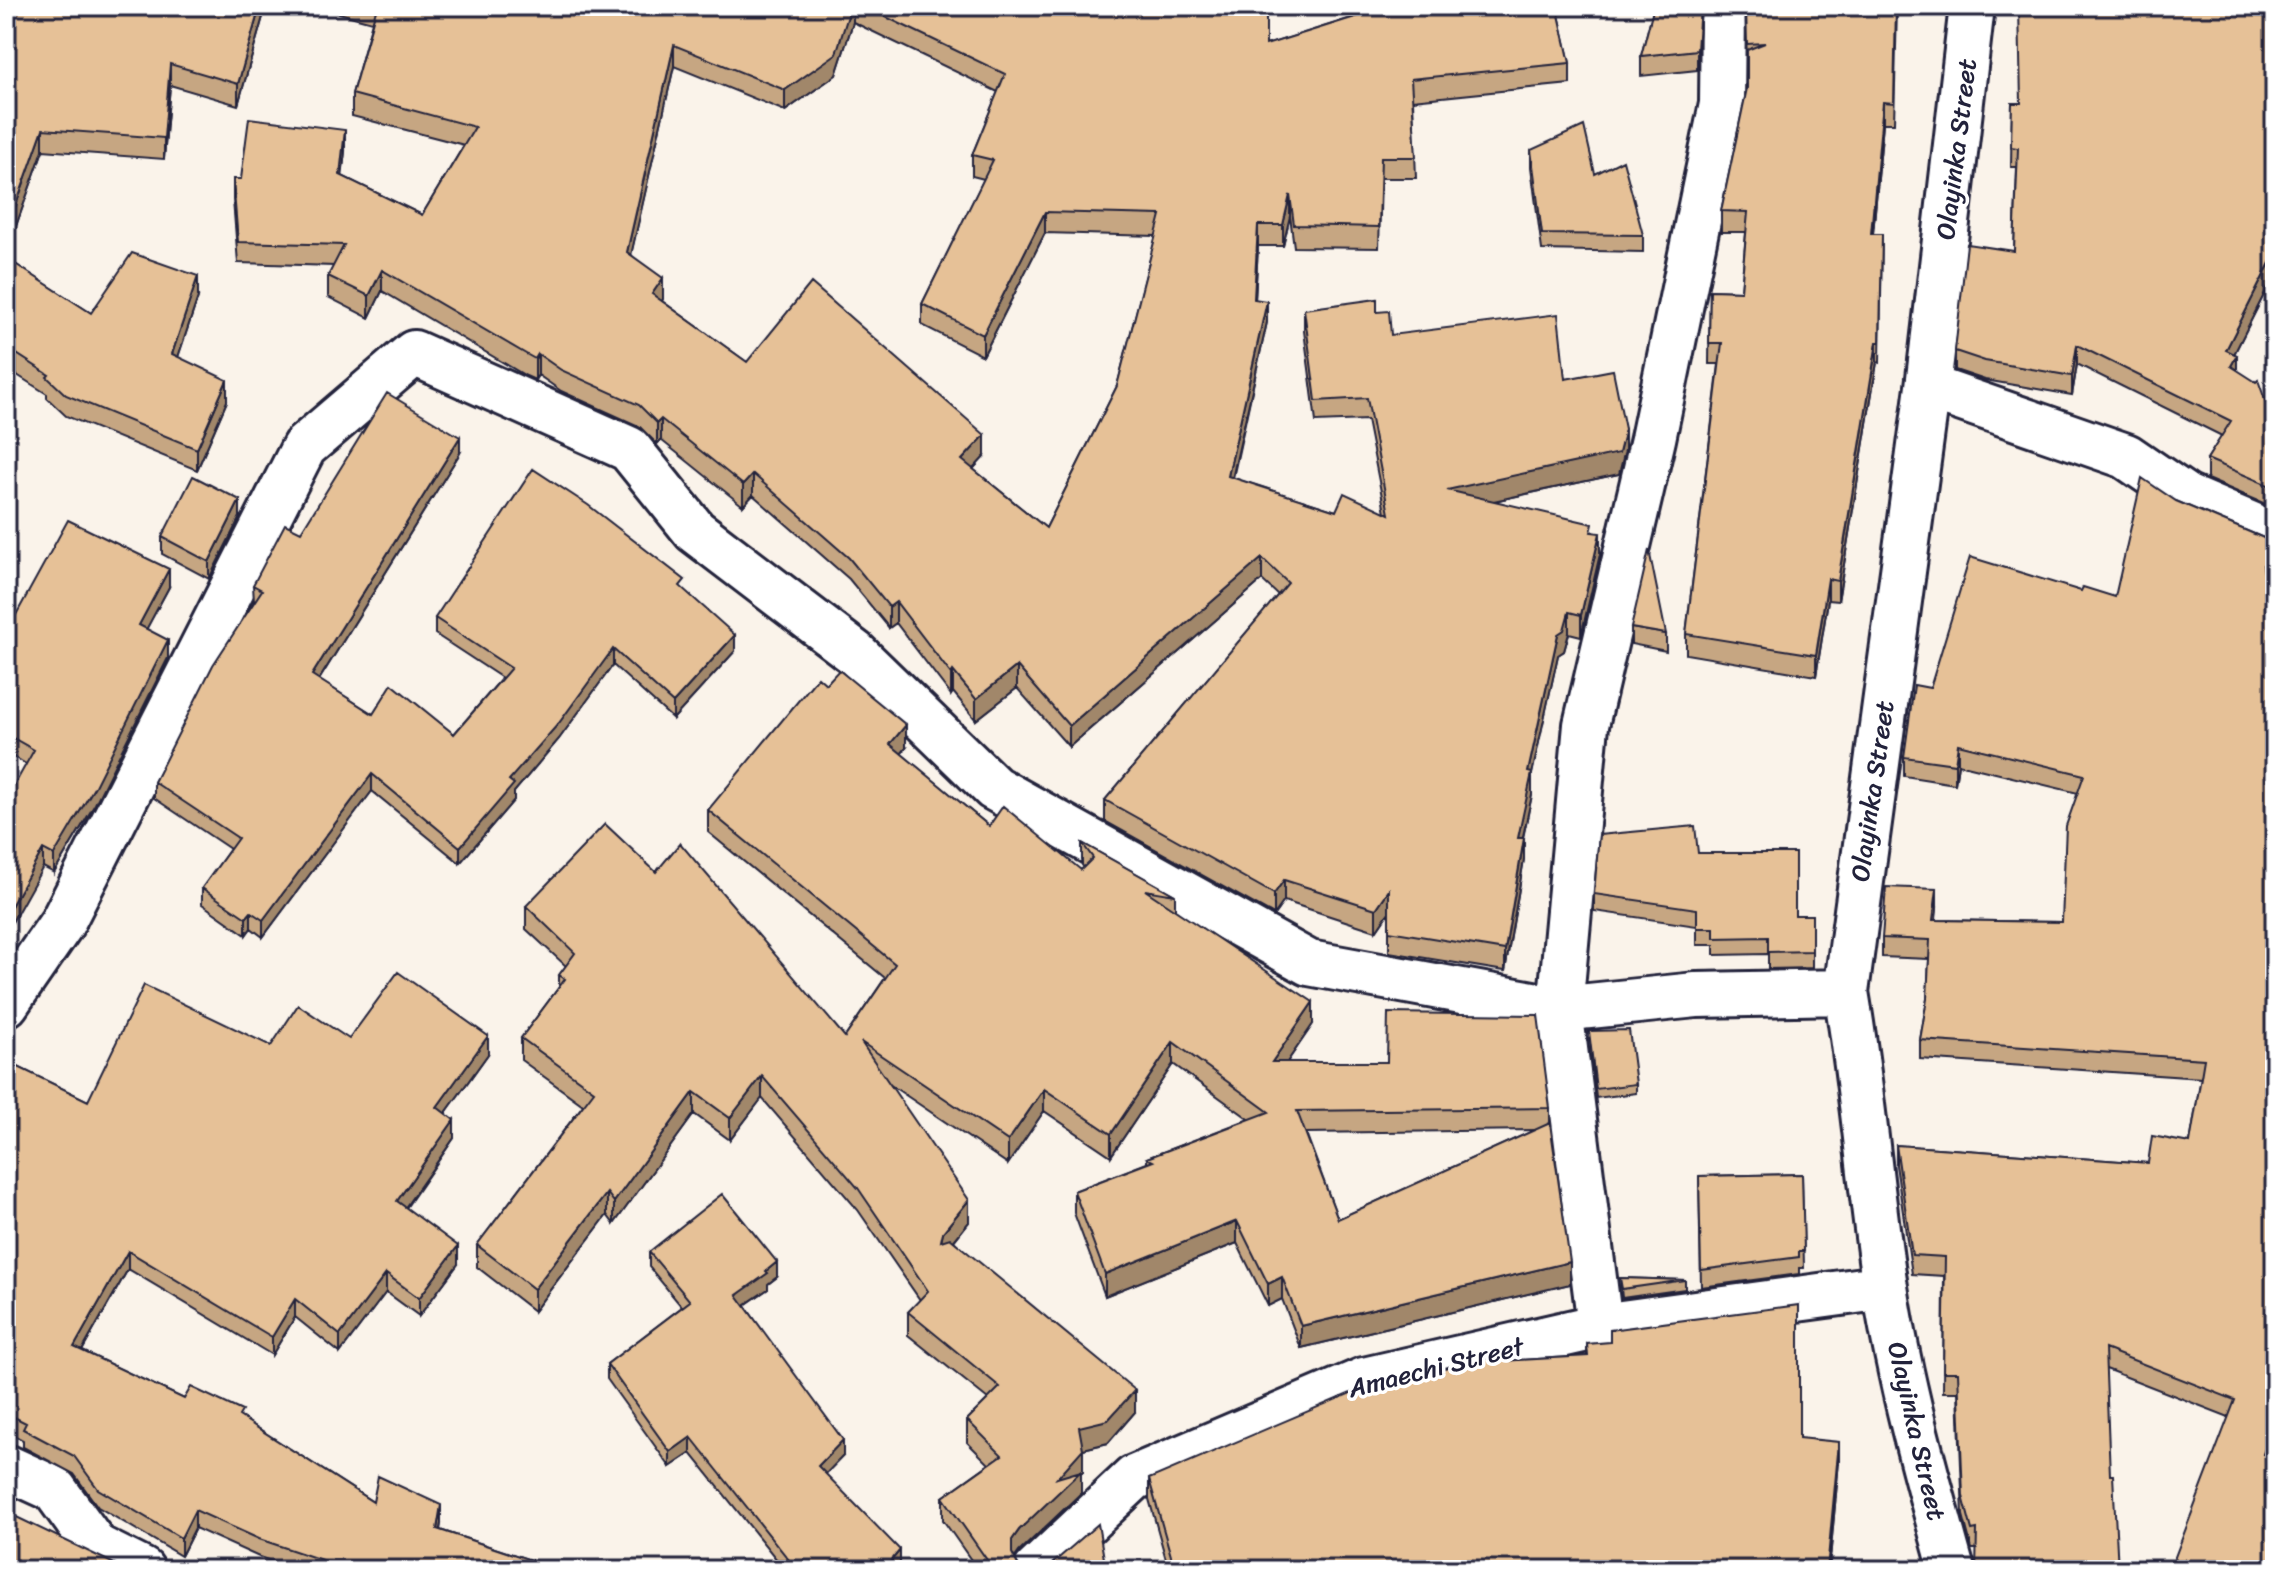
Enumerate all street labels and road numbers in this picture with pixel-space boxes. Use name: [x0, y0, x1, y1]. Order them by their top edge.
street label: Olayinka Street: [1922, 56, 1990, 242]
street label: Olayinka Street: [1837, 698, 1907, 884]
street label: Amaechi Street: [1342, 1323, 1530, 1411]
street label: Olayinka Street: [1874, 1337, 1960, 1525]

